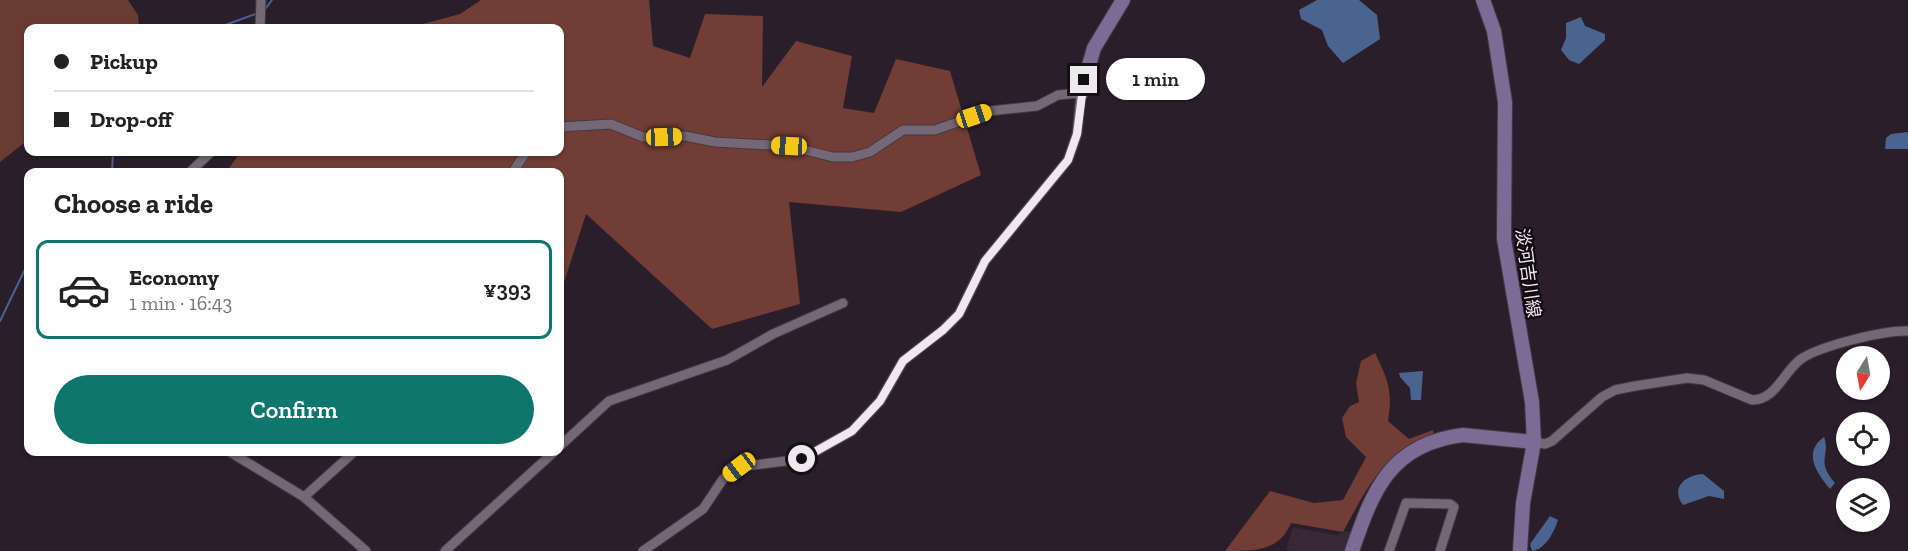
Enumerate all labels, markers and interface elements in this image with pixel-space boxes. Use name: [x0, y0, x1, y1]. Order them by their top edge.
text: Pickup: [90, 48, 158, 75]
callout: 1 min: [1105, 59, 1204, 101]
route end: [1070, 66, 1097, 93]
text: 1 min: [1132, 67, 1179, 91]
car: [954, 102, 994, 130]
text: Drop-off: [90, 106, 172, 133]
car: [646, 127, 682, 147]
car: [771, 136, 807, 156]
text: Choose a ride: [54, 188, 213, 220]
street label: 淡河吉川線: [1511, 227, 1545, 319]
icon: car: [57, 263, 111, 317]
text: Economy: [129, 264, 219, 291]
text: ¥393: [484, 276, 531, 303]
text: 1 min · 16:43: [129, 291, 232, 315]
north arrow: [1836, 346, 1890, 400]
map controls: [1836, 346, 1890, 532]
button: Confirm: [54, 375, 534, 444]
button: locate: [1836, 412, 1890, 466]
route start: [788, 445, 815, 472]
car: [719, 449, 759, 485]
button: layers: [1836, 478, 1890, 532]

